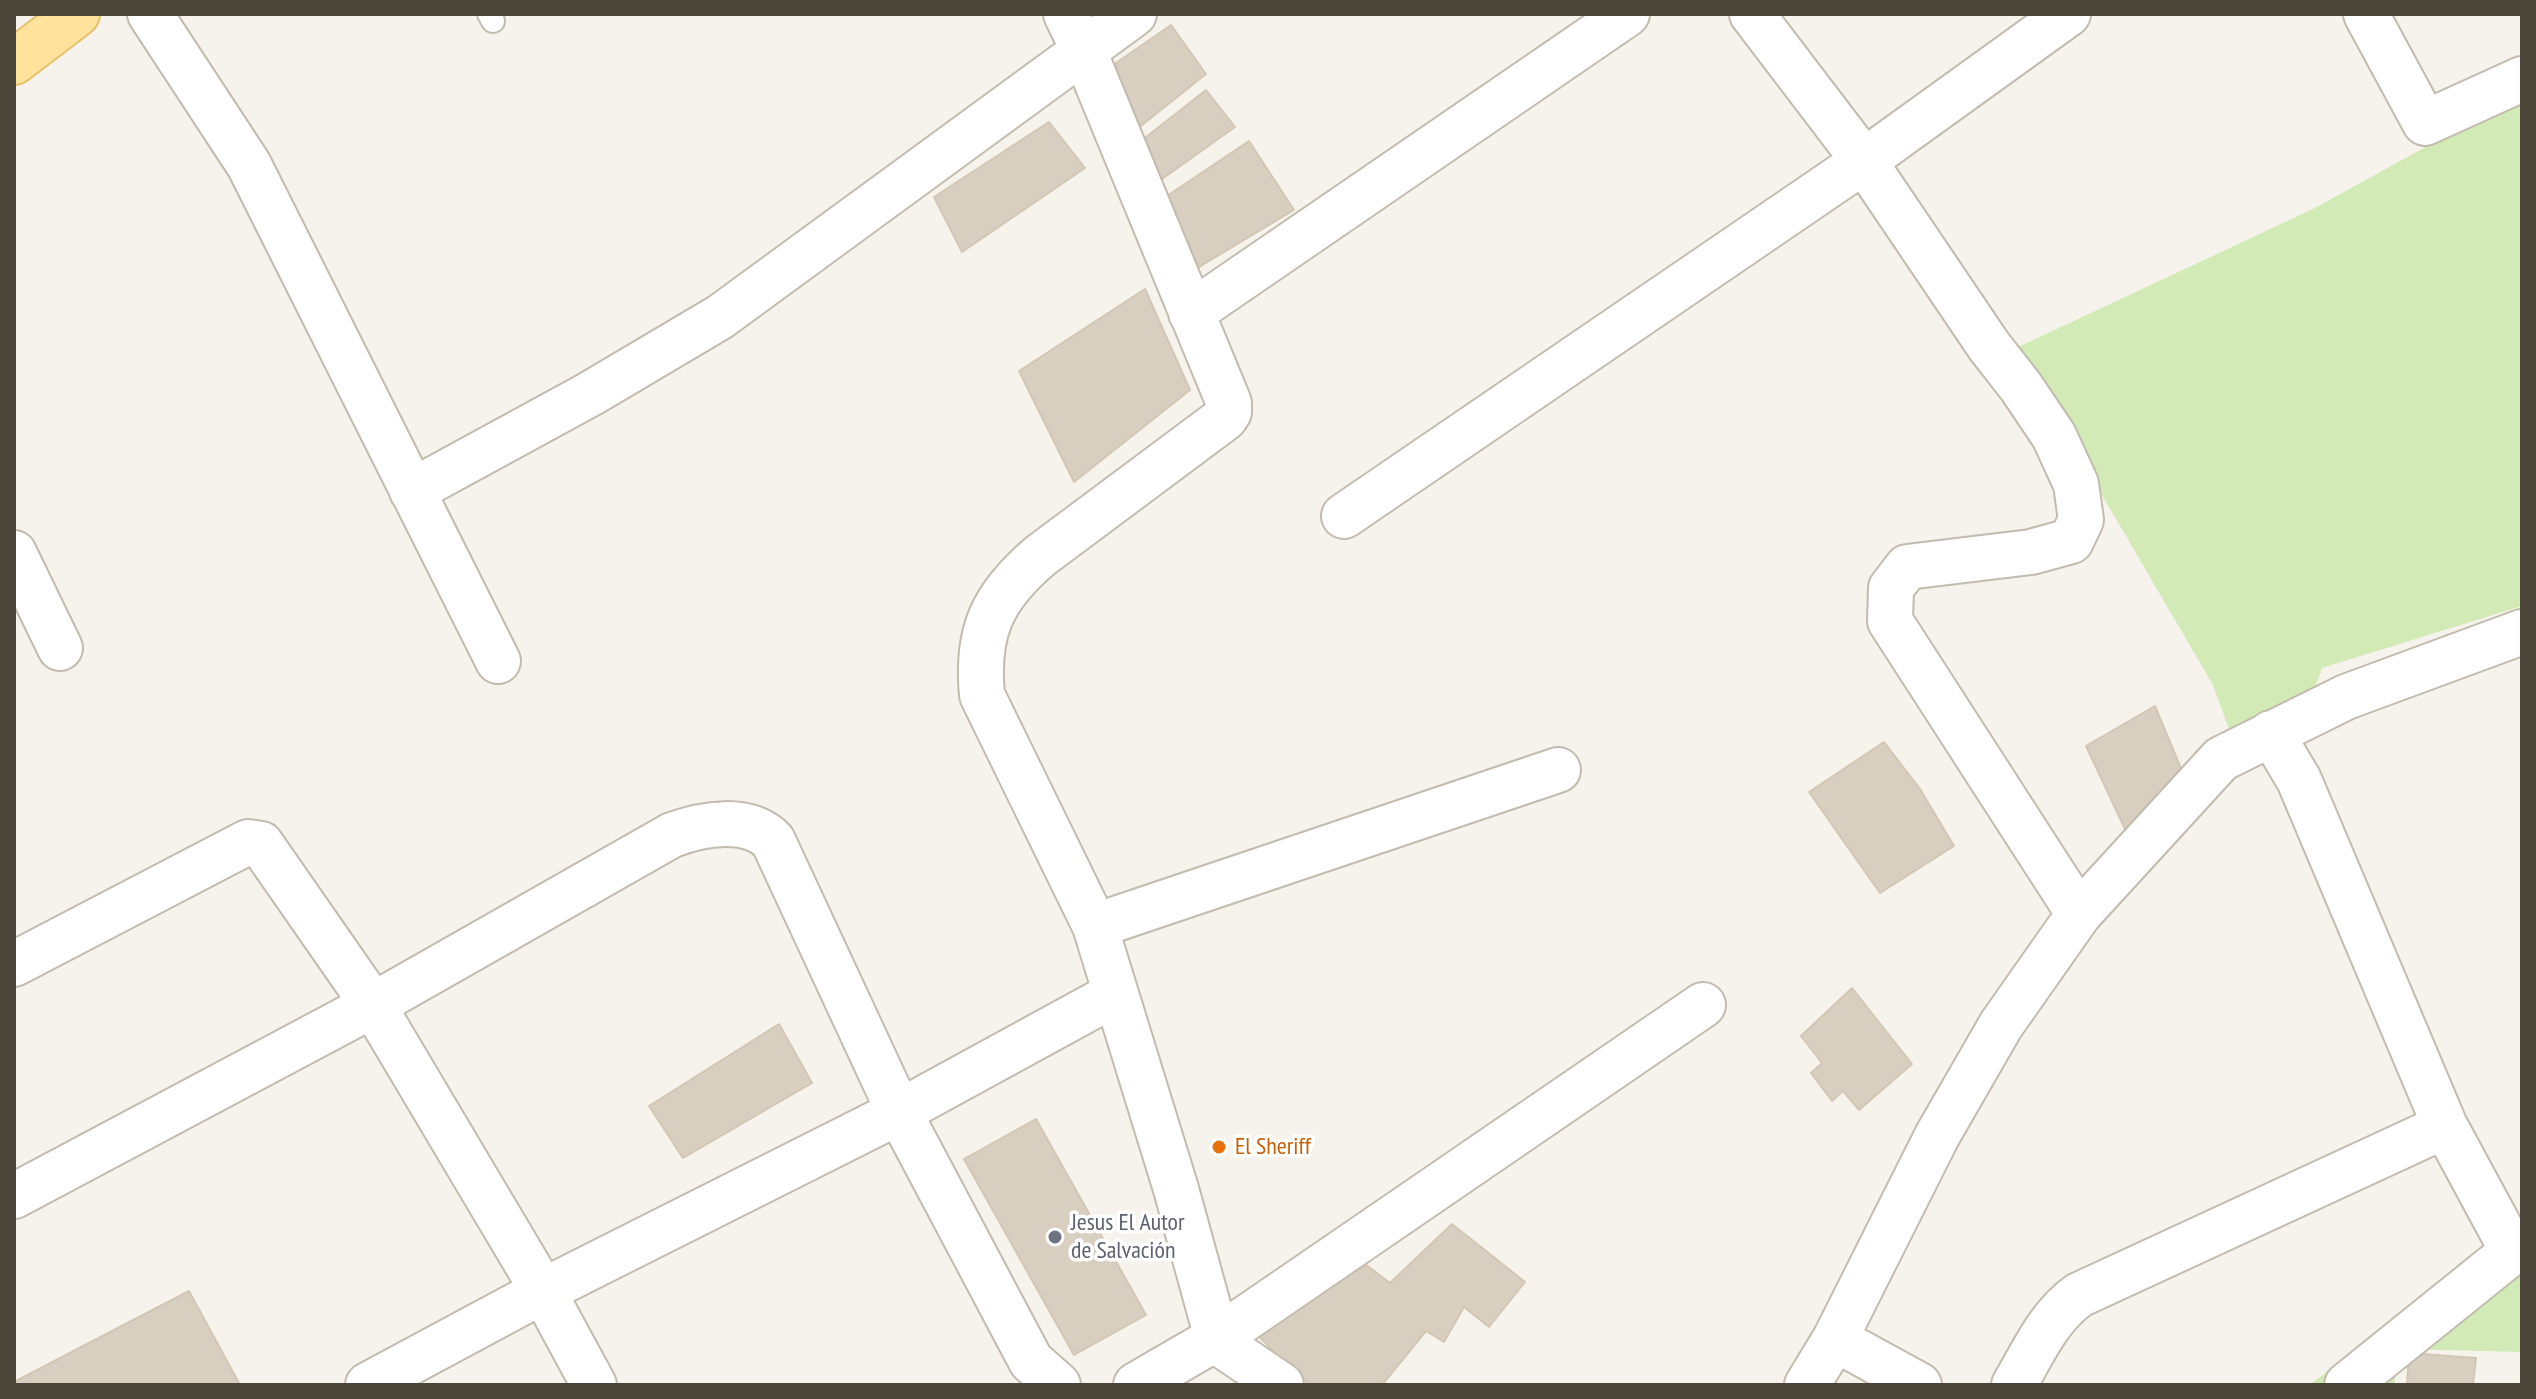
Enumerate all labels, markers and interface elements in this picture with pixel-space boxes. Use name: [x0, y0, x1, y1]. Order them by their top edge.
place label: El Sheriff: [1235, 1133, 1311, 1161]
marker: El Sheriff: [1210, 1138, 1228, 1156]
place label: Jesus El Autor de Salvación: [1071, 1209, 1185, 1265]
marker: Jesus El Autor de Salvación: [1046, 1228, 1064, 1246]

